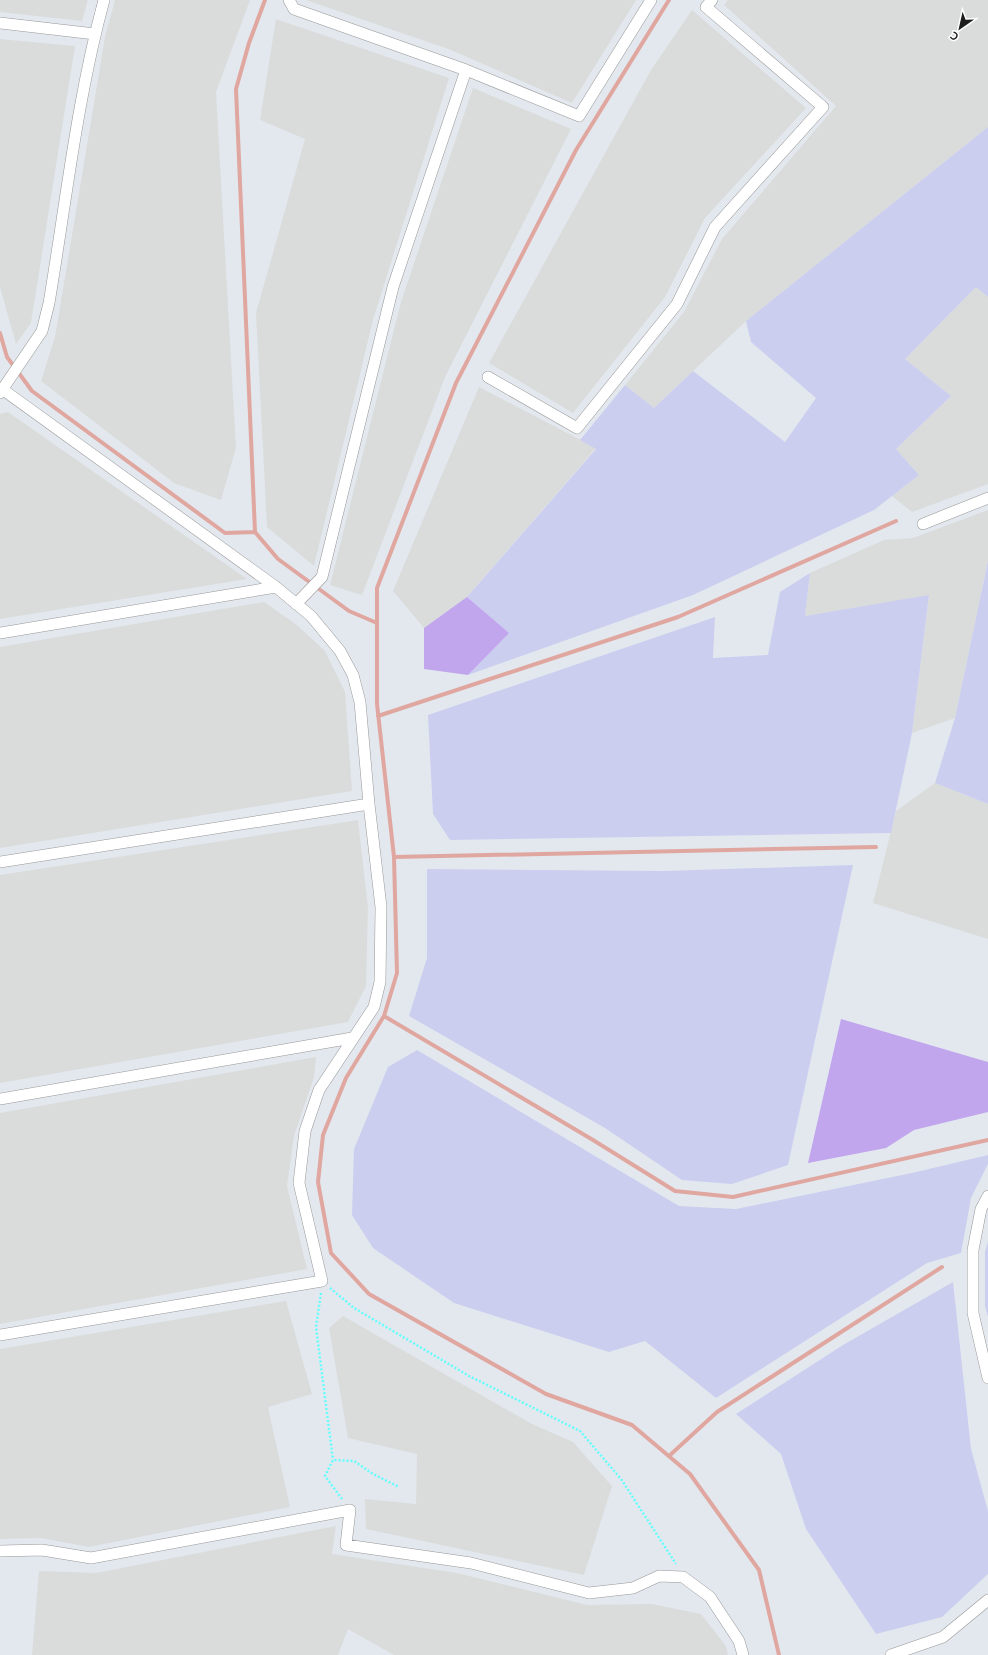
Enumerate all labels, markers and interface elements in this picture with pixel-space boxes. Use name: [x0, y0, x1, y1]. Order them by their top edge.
north arrow: [940, 8, 980, 48]
text: С: [948, 29, 961, 43]

